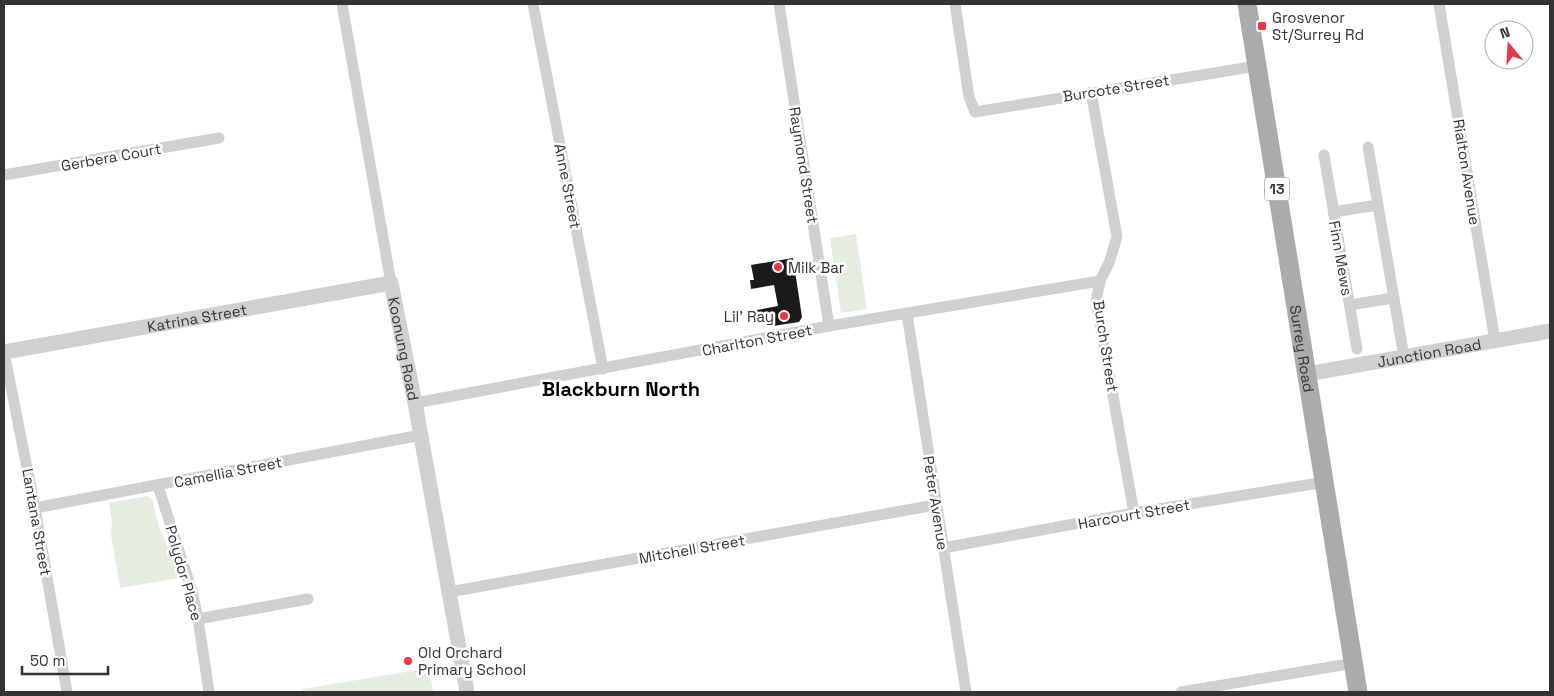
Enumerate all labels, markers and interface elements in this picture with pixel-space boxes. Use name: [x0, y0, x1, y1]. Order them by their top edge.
place label: Grosvenor St/Surrey Rd: [1272, 8, 1364, 44]
marker: Grosvenor St/Surrey Rd: [1256, 20, 1268, 32]
north arrow: [1484, 20, 1534, 70]
text: N: [1498, 23, 1512, 43]
street label: Burcote Street: [1061, 70, 1171, 106]
street label: Raymond Street: [785, 105, 823, 225]
street label: Rialton Avenue: [1449, 118, 1485, 227]
street label: Gerbera Court: [59, 139, 163, 175]
street label: Anne Street: [550, 142, 586, 230]
road number: 13: [1264, 178, 1290, 200]
street label: Finn Mews: [1325, 219, 1357, 297]
place label: Milk Bar: [788, 258, 845, 277]
marker: Milk Bar: [772, 261, 784, 273]
street label: Koonung Road: [384, 295, 424, 402]
street label: Katrina Street: [145, 299, 249, 336]
street label: Burch Street: [1089, 299, 1123, 393]
street label: Surrey Road: [1286, 303, 1319, 394]
place label: Lil' Ray: [724, 307, 774, 326]
marker: Lil' Ray: [778, 310, 790, 322]
street label: Charlton Street: [700, 320, 814, 360]
street label: Junction Road: [1376, 334, 1483, 371]
district label: Blackburn North: [542, 376, 700, 402]
street label: Camellia Street: [172, 452, 284, 492]
street label: Peter Avenue: [919, 455, 953, 552]
street label: Lantana Street: [18, 467, 56, 577]
street label: Harcourt Street: [1076, 495, 1192, 533]
street label: Polydor Place: [161, 523, 207, 623]
street label: Mitchell Street: [637, 530, 747, 568]
place label: Old Orchard Primary School: [418, 643, 526, 679]
scale bar: [22, 644, 109, 676]
text: 50 m: [30, 651, 65, 670]
marker: Old Orchard Primary School: [402, 655, 414, 667]

